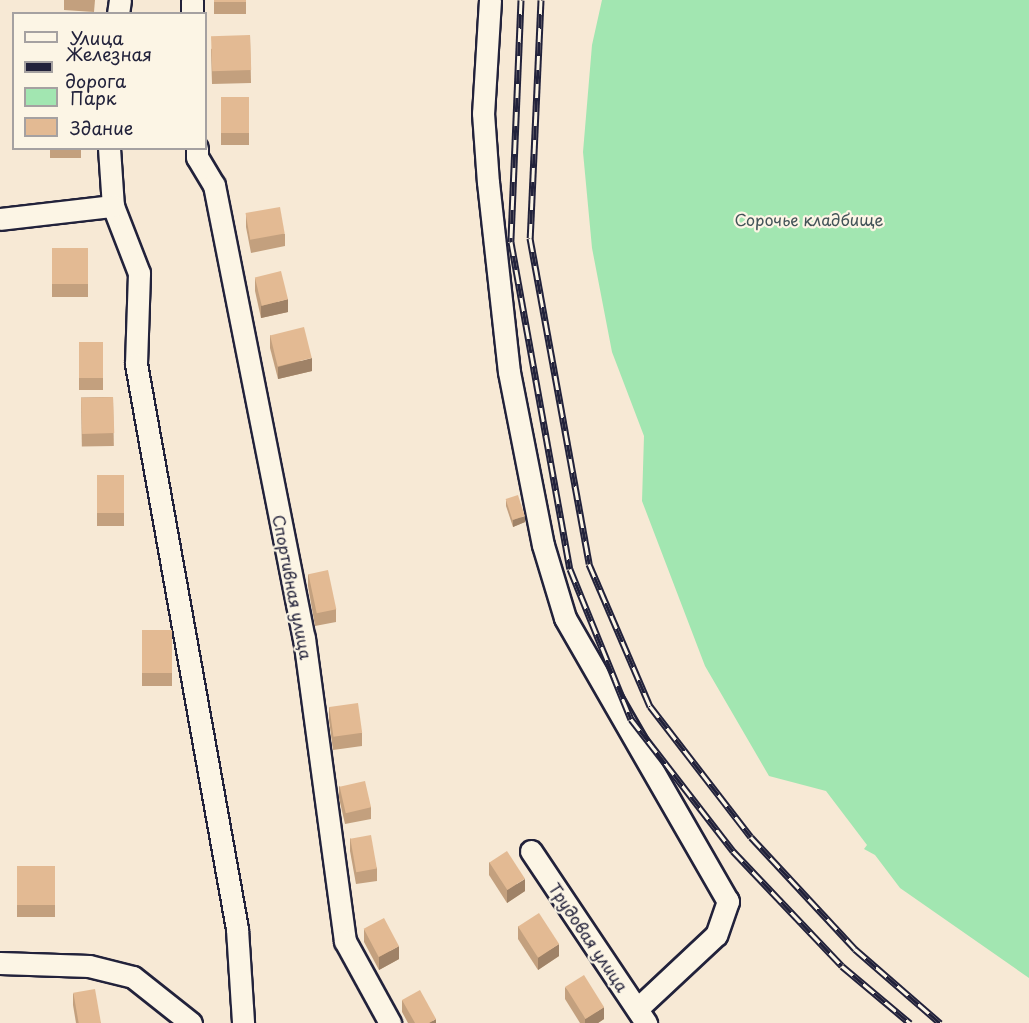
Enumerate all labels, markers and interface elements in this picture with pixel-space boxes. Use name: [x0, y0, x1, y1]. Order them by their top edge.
legend: [12, 12, 207, 150]
text: Улица: [70, 24, 124, 51]
text: Железная дорога: [65, 40, 152, 94]
text: Парк: [70, 84, 116, 111]
text: Здание: [70, 114, 133, 141]
park label: Сорочье кладбище: [734, 209, 884, 229]
street label: Спортивная улица: [269, 513, 317, 661]
street label: Трудовая улица: [545, 879, 633, 995]

